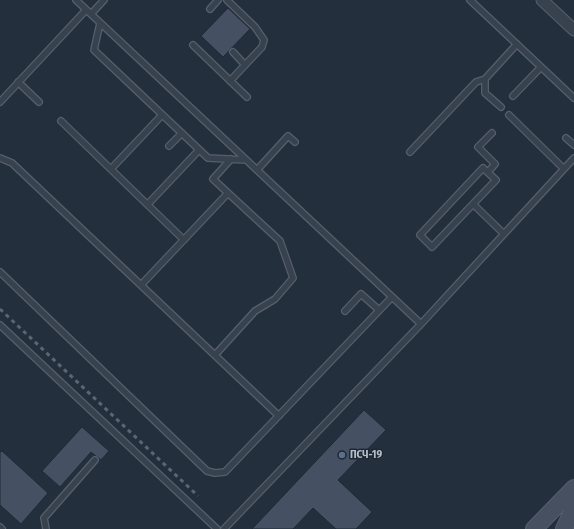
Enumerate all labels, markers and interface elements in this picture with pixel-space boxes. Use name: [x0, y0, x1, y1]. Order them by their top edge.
place label: ПСЧ-19: [350, 448, 382, 462]
marker: ПСЧ-19: [337, 450, 347, 460]

